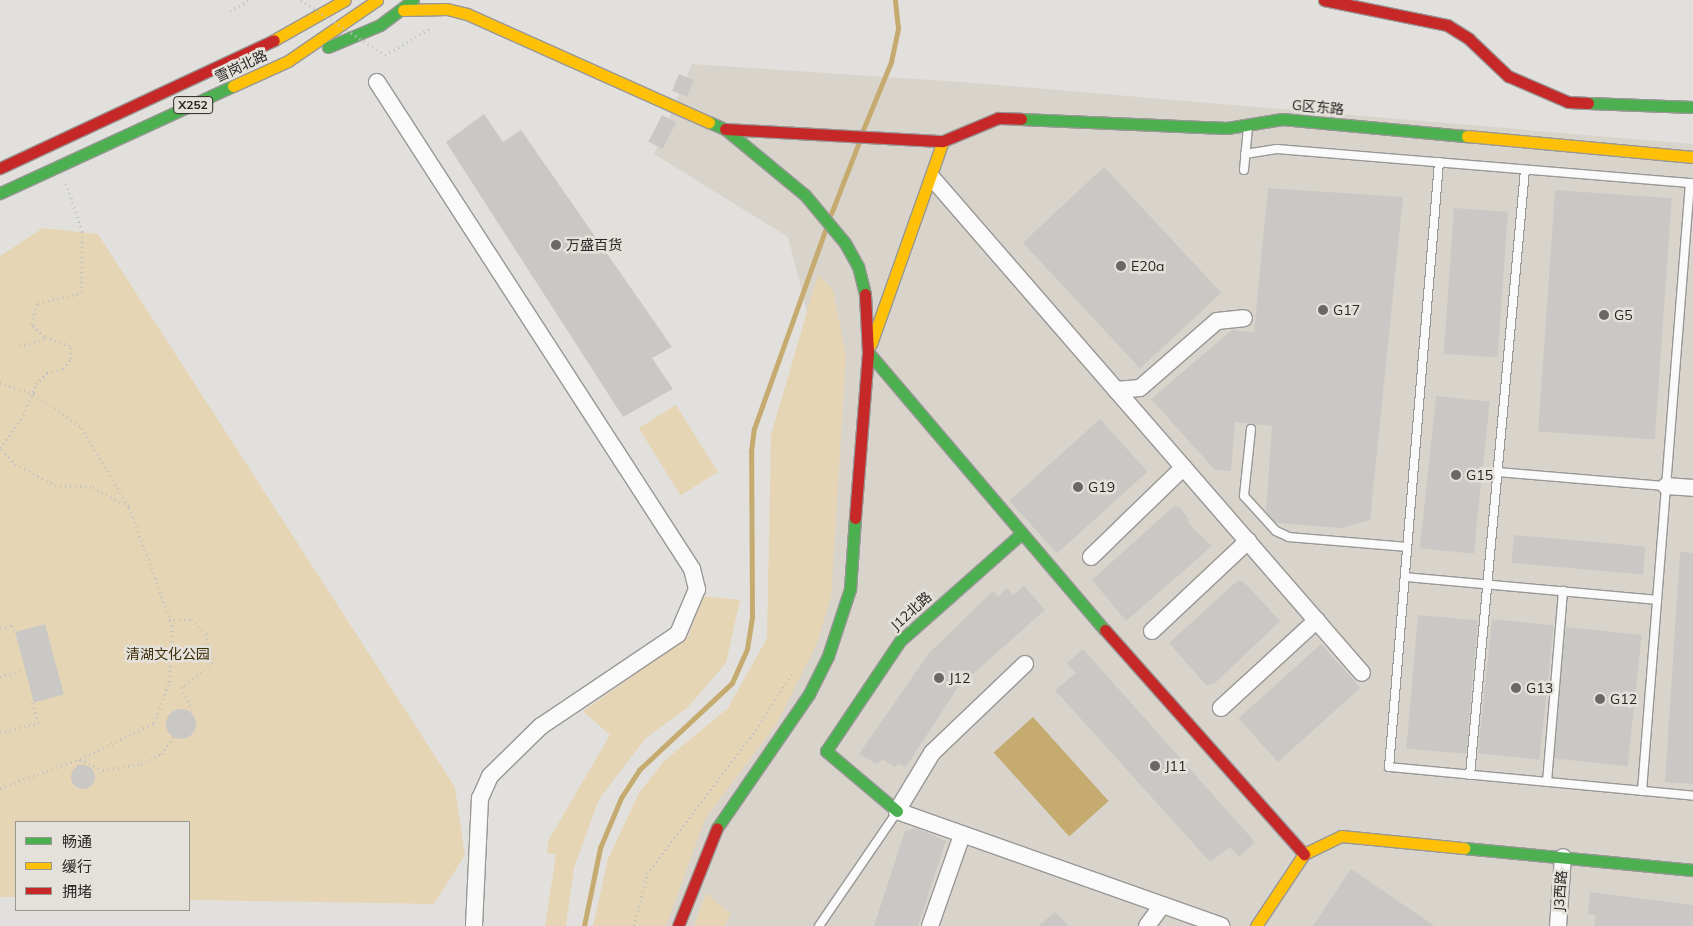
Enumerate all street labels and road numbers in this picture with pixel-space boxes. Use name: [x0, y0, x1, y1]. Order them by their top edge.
street label: 雪岗北路: [212, 47, 270, 85]
road number: X252: [173, 96, 213, 114]
street label: G区东路: [1291, 96, 1345, 118]
street label: J12北路: [887, 588, 935, 634]
street label: J3西路: [1550, 870, 1570, 912]

